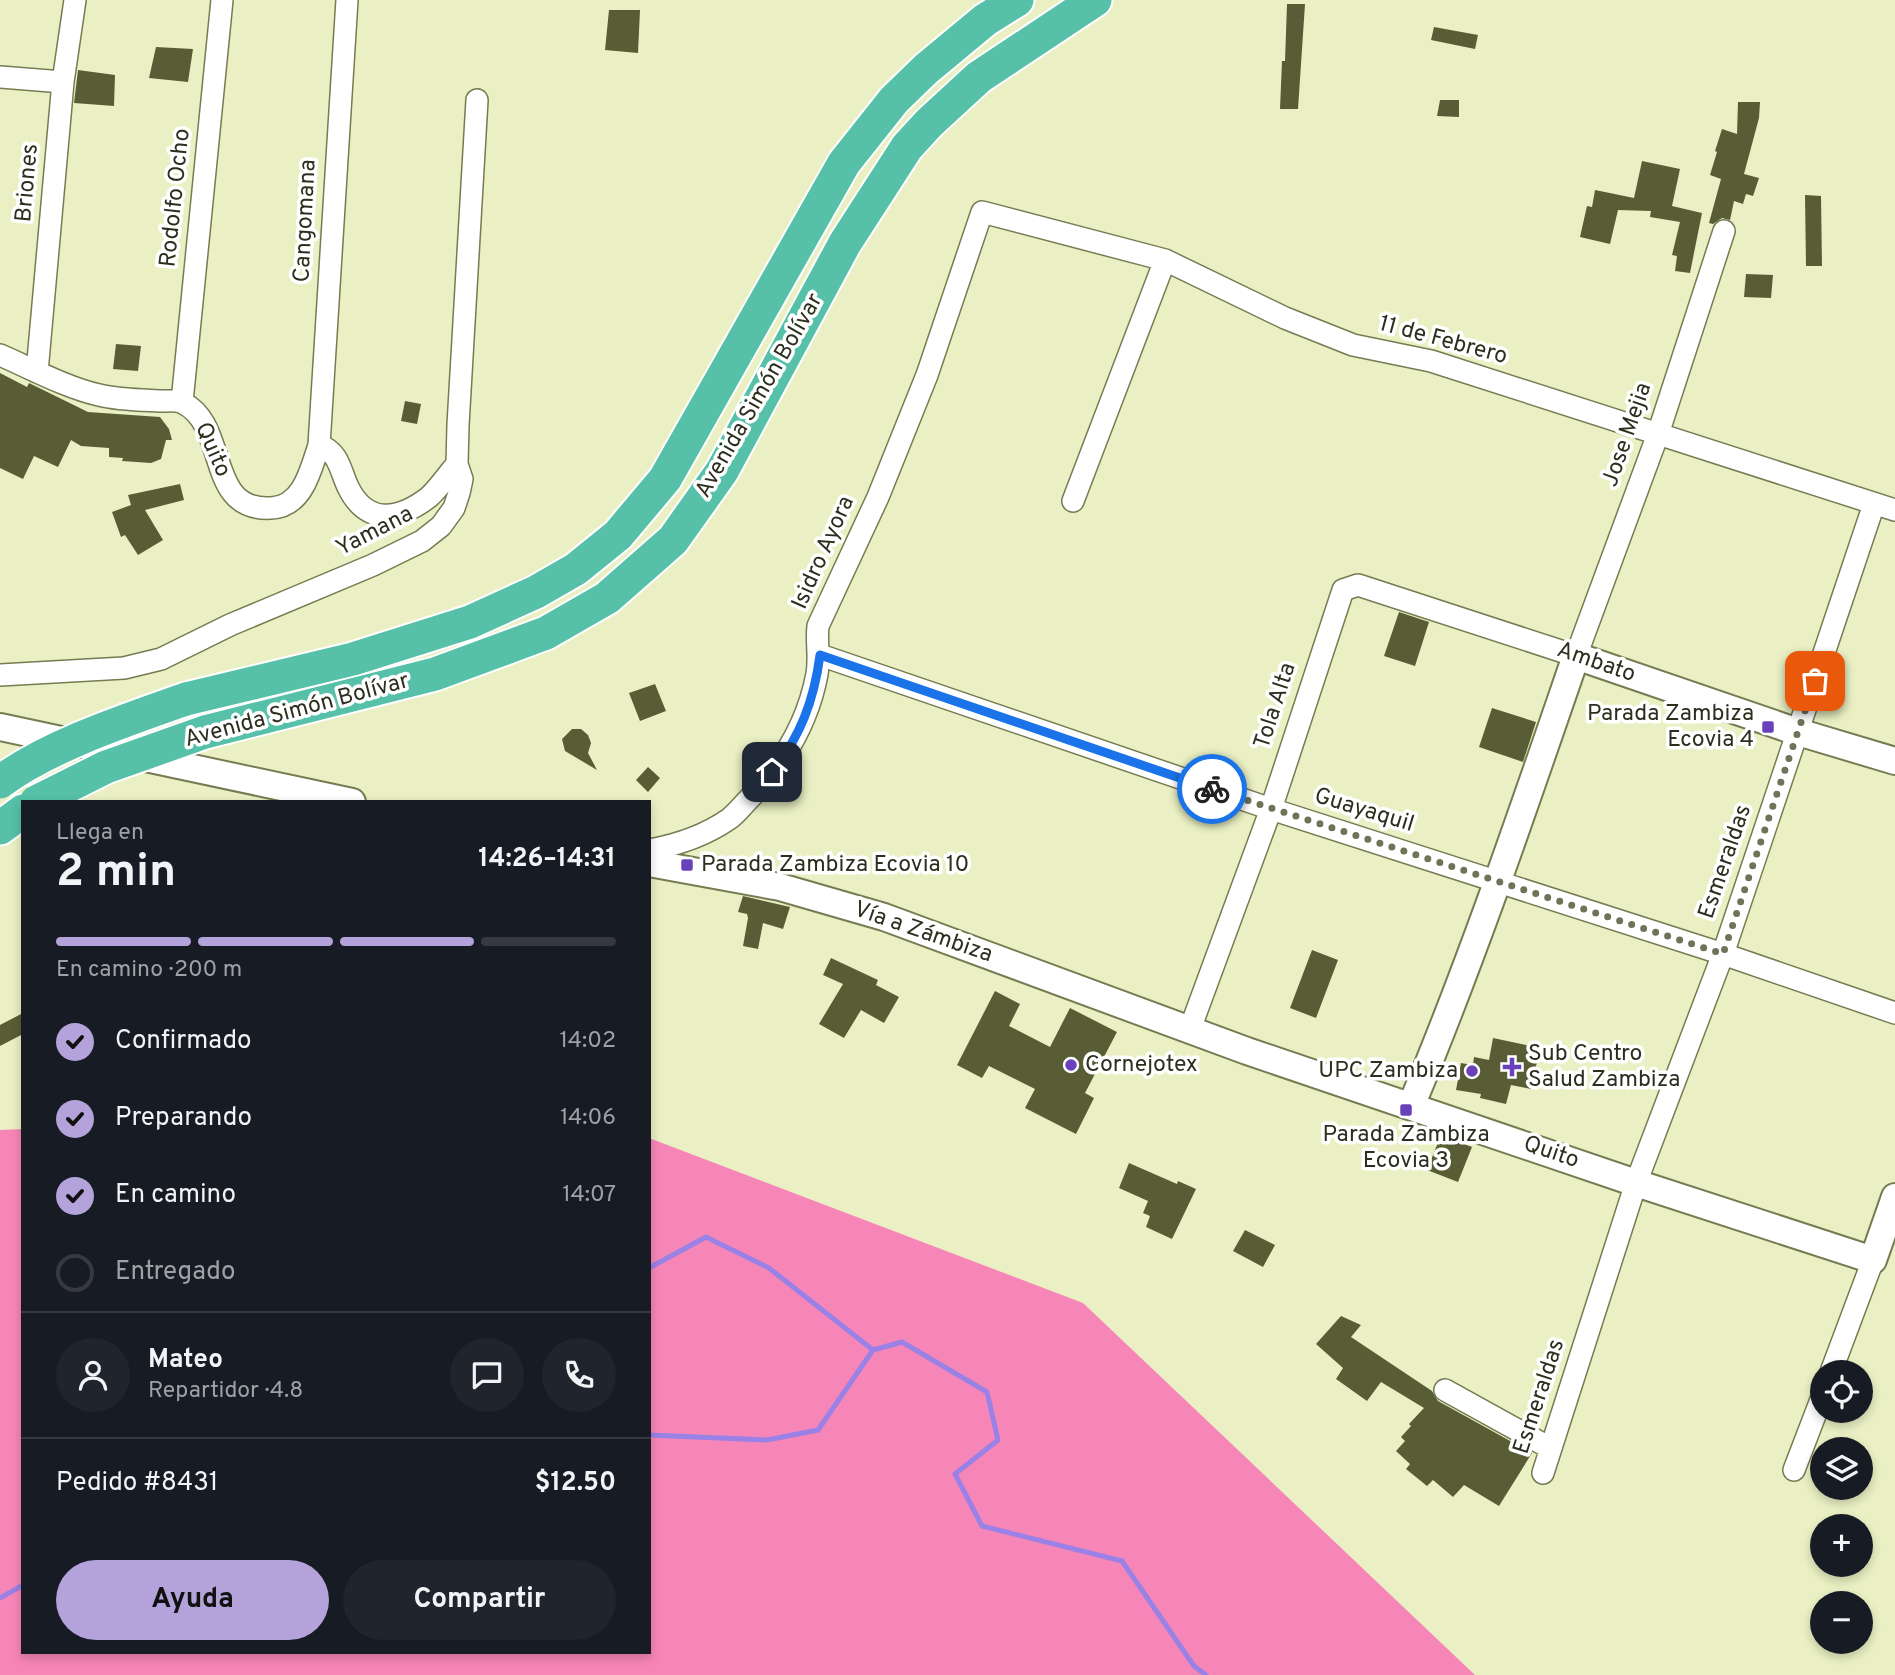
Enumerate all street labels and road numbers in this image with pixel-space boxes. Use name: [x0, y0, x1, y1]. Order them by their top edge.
street label: Rodolfo Ocho: [154, 127, 198, 269]
street label: Briones: [10, 143, 46, 223]
street label: Cangomana: [288, 159, 324, 283]
street label: Avenida Simón Bolívar: [690, 289, 830, 503]
street label: 11 de Febrero: [1376, 310, 1510, 372]
street label: Jose Mejia: [1597, 379, 1659, 491]
street label: Quito: [187, 418, 237, 482]
street label: Isidro Ayora: [786, 492, 862, 614]
street label: Yamana: [332, 500, 418, 564]
street label: Ambato: [1553, 636, 1639, 690]
street label: Tola Alta: [1248, 659, 1304, 753]
street label: Avenida Simón Bolívar: [182, 667, 412, 755]
street label: Guayaquil: [1311, 782, 1417, 840]
street label: Esmeraldas: [1693, 801, 1759, 923]
street label: Vía a Zámbiza: [850, 896, 996, 970]
street label: Quito: [1519, 1130, 1583, 1176]
street label: Esmeraldas: [1508, 1336, 1572, 1458]

